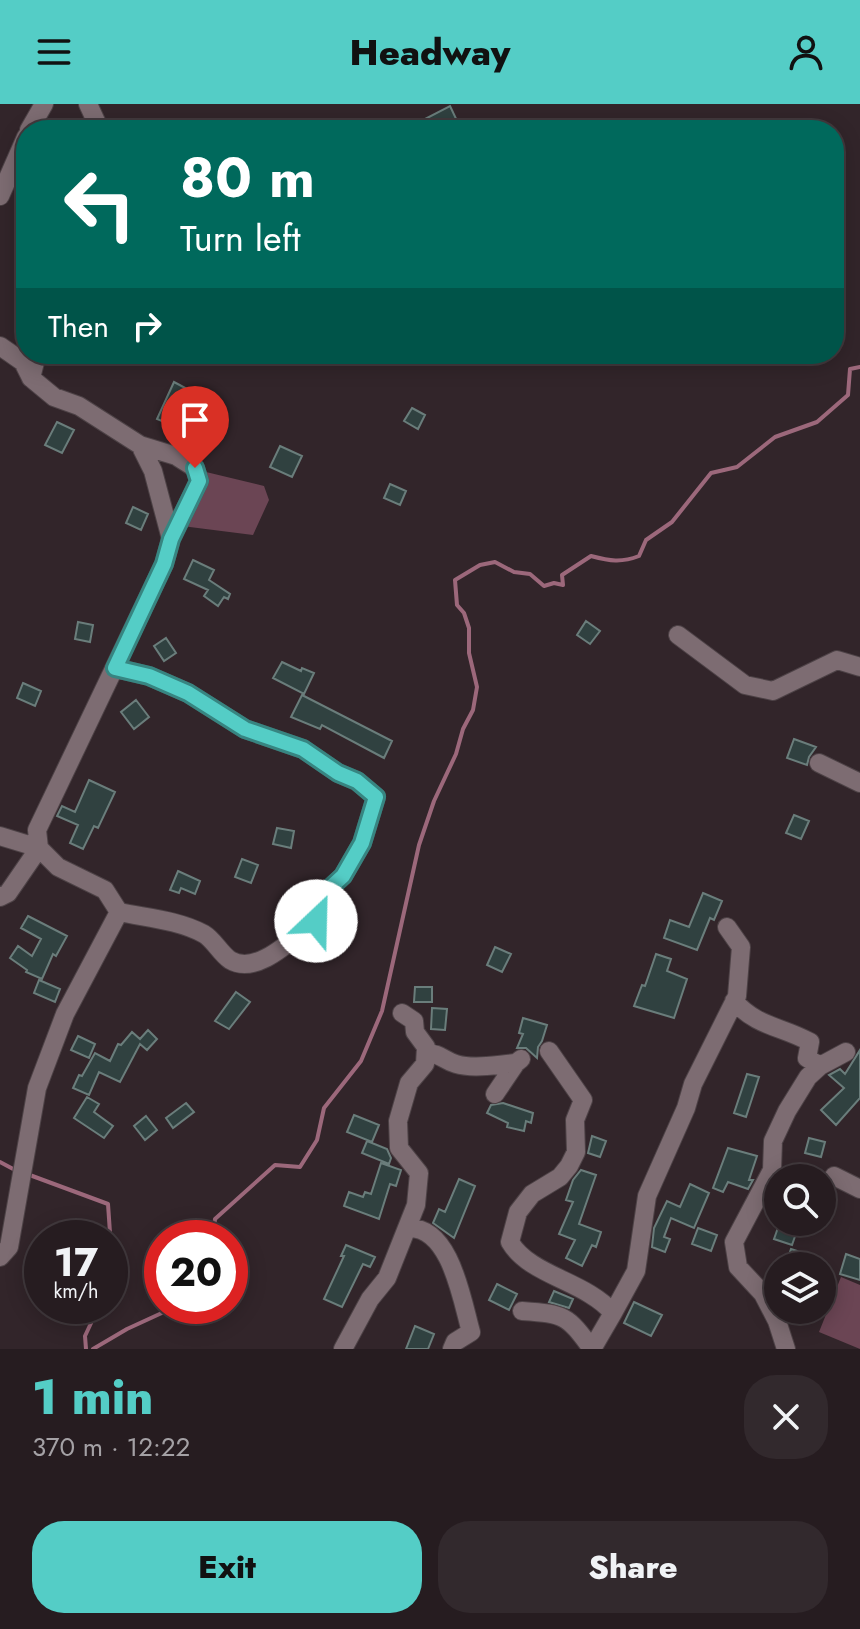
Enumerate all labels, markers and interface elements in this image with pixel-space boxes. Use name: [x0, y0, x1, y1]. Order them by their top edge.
text: Headway: [350, 26, 510, 78]
icon: menu: [32, 30, 76, 74]
icon: person: [784, 30, 828, 74]
text: 80 m: [180, 137, 315, 218]
icon: left: [48, 152, 152, 256]
text: Turn left: [180, 212, 301, 264]
icon: right: [125, 304, 169, 348]
text: Then: [48, 305, 109, 348]
pin: [161, 386, 229, 468]
icon: arrive: [173, 398, 217, 442]
position arrow: [274, 879, 358, 963]
map controls: [764, 1164, 836, 1324]
button: search: [764, 1164, 836, 1236]
speed limit sign: 20: [144, 1220, 248, 1324]
text: 17: [54, 1233, 98, 1291]
button: layers: [764, 1252, 836, 1324]
text: km/h: [53, 1277, 99, 1306]
text: 1 min: [32, 1363, 153, 1432]
button: close: [744, 1375, 828, 1459]
text: 370 m · 12:22: [32, 1428, 190, 1466]
button: Exit: [32, 1521, 422, 1613]
button: Share: [438, 1521, 828, 1613]

